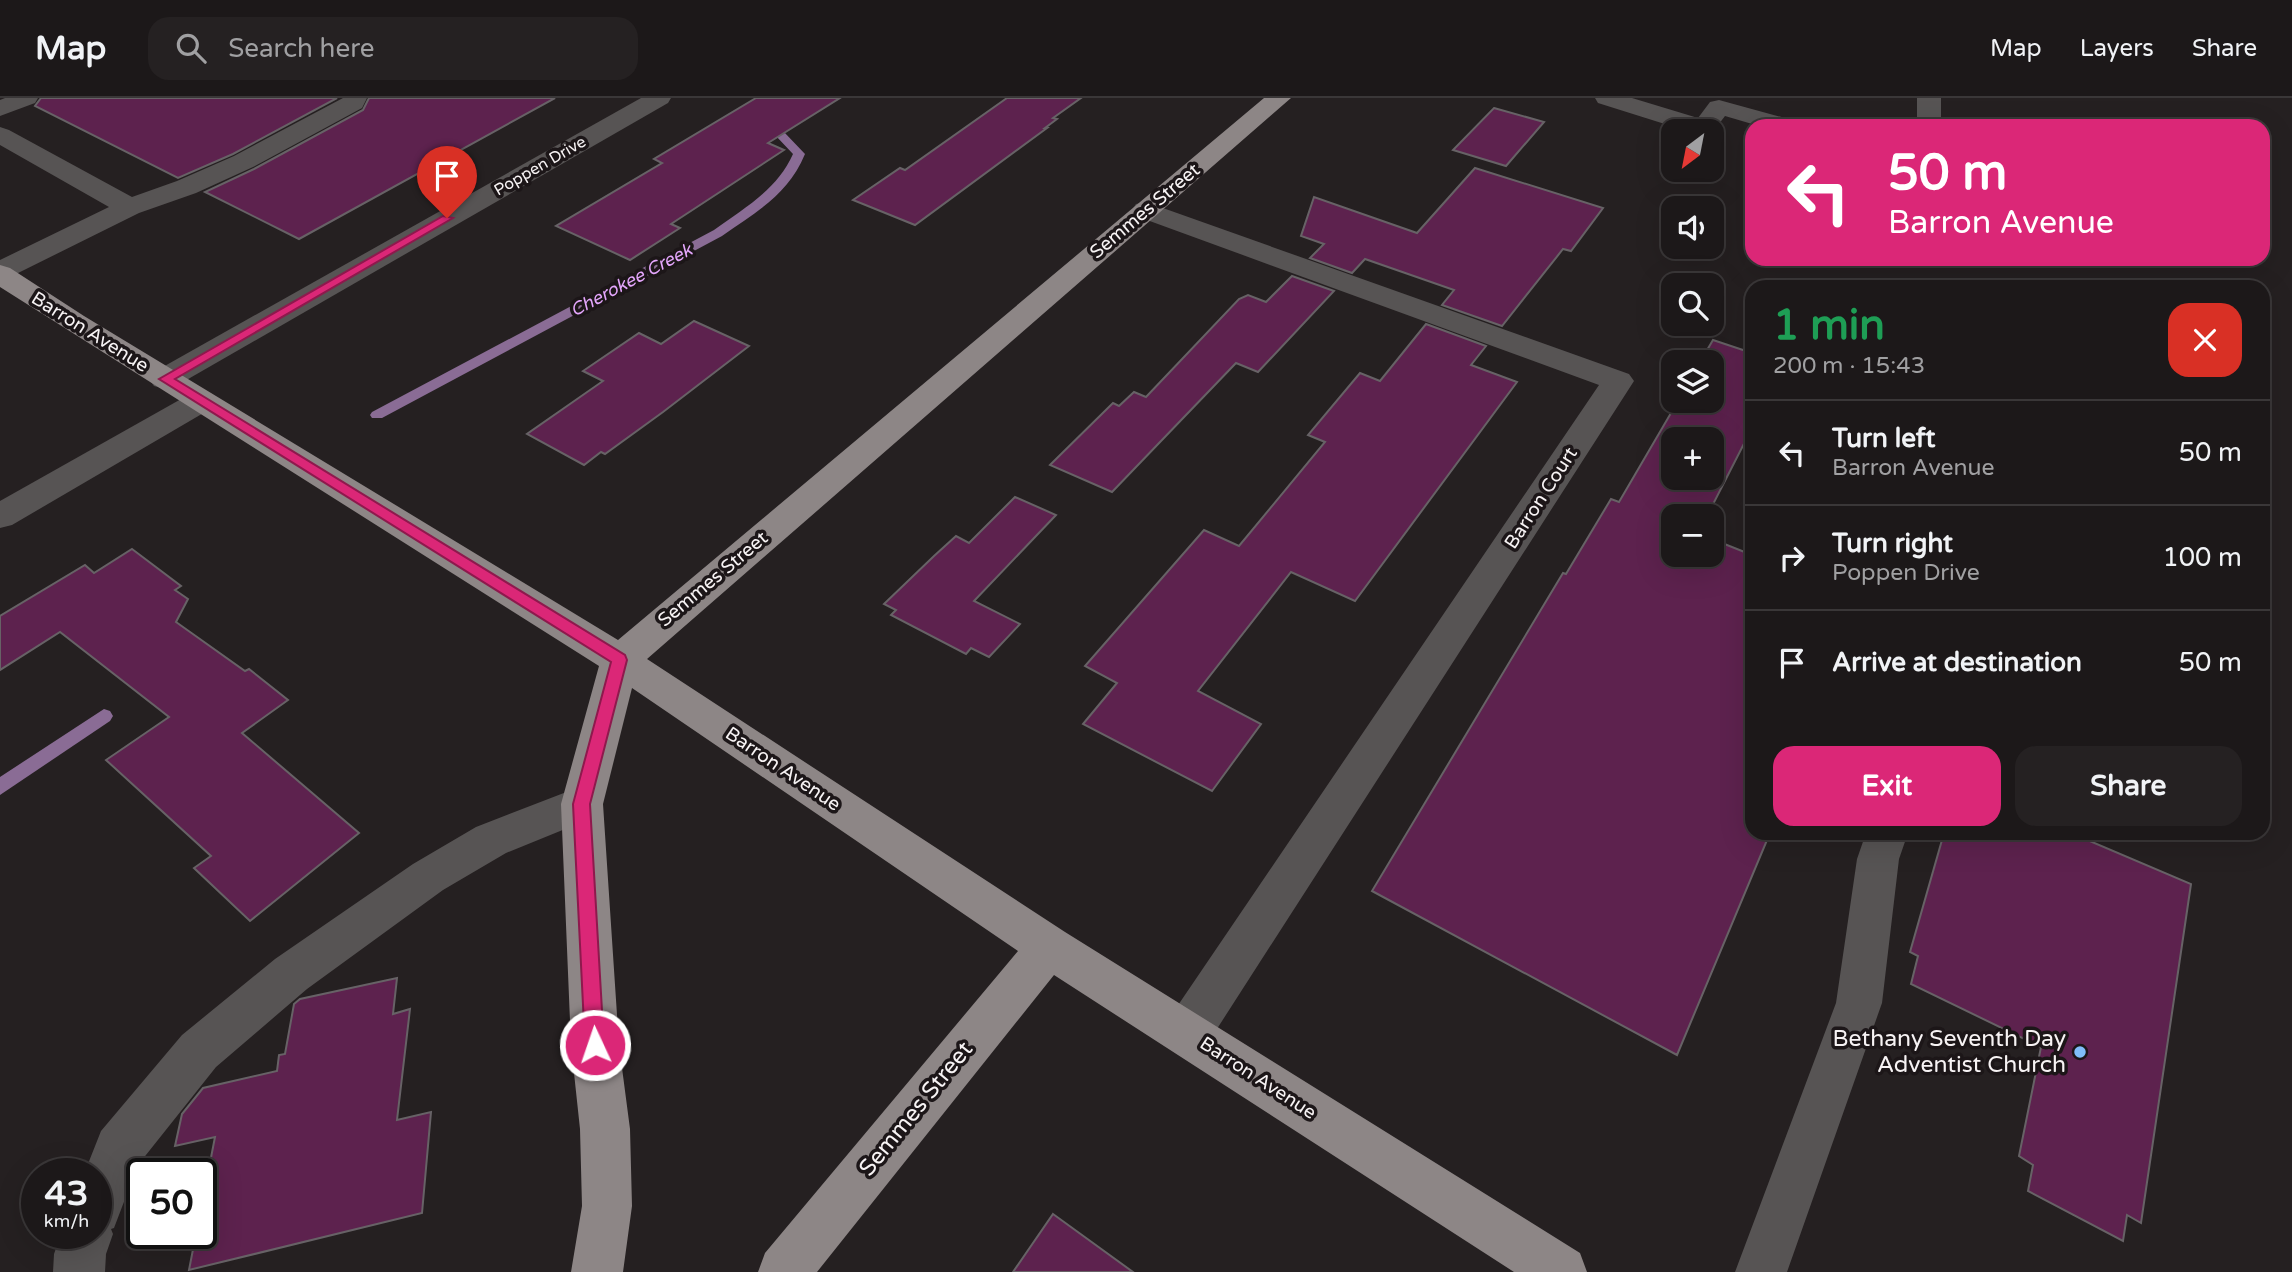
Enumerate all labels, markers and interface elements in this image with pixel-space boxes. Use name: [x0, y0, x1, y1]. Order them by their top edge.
search box: [148, 17, 638, 80]
text: Map: [35, 29, 106, 68]
icon: search: [172, 29, 210, 67]
text: Search here: [228, 33, 374, 64]
text: Map: [1990, 34, 2042, 63]
text: Layers: [2080, 34, 2154, 63]
text: Share: [2192, 34, 2257, 63]
north arrow: [1661, 119, 1724, 182]
map controls: [1661, 119, 1724, 567]
street label: Poppen Drive: [490, 132, 590, 200]
text: 50 m: [1888, 144, 2007, 203]
pin: [417, 146, 477, 218]
icon: left: [1773, 147, 1864, 238]
icon: arrive: [428, 157, 466, 195]
street label: Semmes Street: [1086, 159, 1204, 263]
button: sound: [1661, 196, 1724, 259]
text: Barron Avenue: [1888, 204, 2114, 242]
water label: Cherokee Creek: [566, 238, 697, 321]
button: search: [1661, 273, 1724, 336]
street label: Barron Avenue: [27, 287, 153, 377]
text: 1 min: [1773, 300, 1885, 351]
button: close: [2168, 303, 2242, 377]
button: layers: [1661, 350, 1724, 413]
text: 200 m · 15:43: [1773, 352, 1925, 380]
text: Turn left: [1832, 423, 1935, 454]
button: +: [1661, 427, 1724, 490]
icon: left: [1773, 434, 1811, 472]
text: 50 m: [2179, 437, 2242, 468]
street label: Barron Court: [1500, 443, 1582, 553]
text: Barron Avenue: [1832, 454, 1994, 482]
button: −: [1661, 504, 1724, 567]
street label: Semmes Street: [654, 527, 772, 631]
text: Turn right: [1832, 528, 1953, 559]
icon: right: [1773, 539, 1811, 577]
text: 100 m: [2162, 542, 2242, 573]
text: Poppen Drive: [1832, 559, 1980, 587]
icon: arrive: [1773, 644, 1811, 682]
text: Arrive at destination: [1832, 647, 2082, 678]
text: 50 m: [2179, 647, 2242, 678]
street label: Barron Avenue: [721, 722, 845, 816]
button: Exit: [1773, 746, 2001, 826]
button: Share: [2015, 746, 2242, 826]
position arrow: [558, 1008, 632, 1082]
place label: Bethany Seventh Day Adventist Church: [1833, 1025, 2066, 1079]
street label: Barron Avenue: [1196, 1032, 1320, 1124]
street label: Semmes Street: [853, 1036, 979, 1182]
marker: Bethany Seventh Day Adventist Church: [2072, 1044, 2088, 1060]
speed limit sign: 50: [126, 1158, 217, 1249]
text: 43: [45, 1173, 88, 1215]
text: km/h: [44, 1210, 89, 1232]

